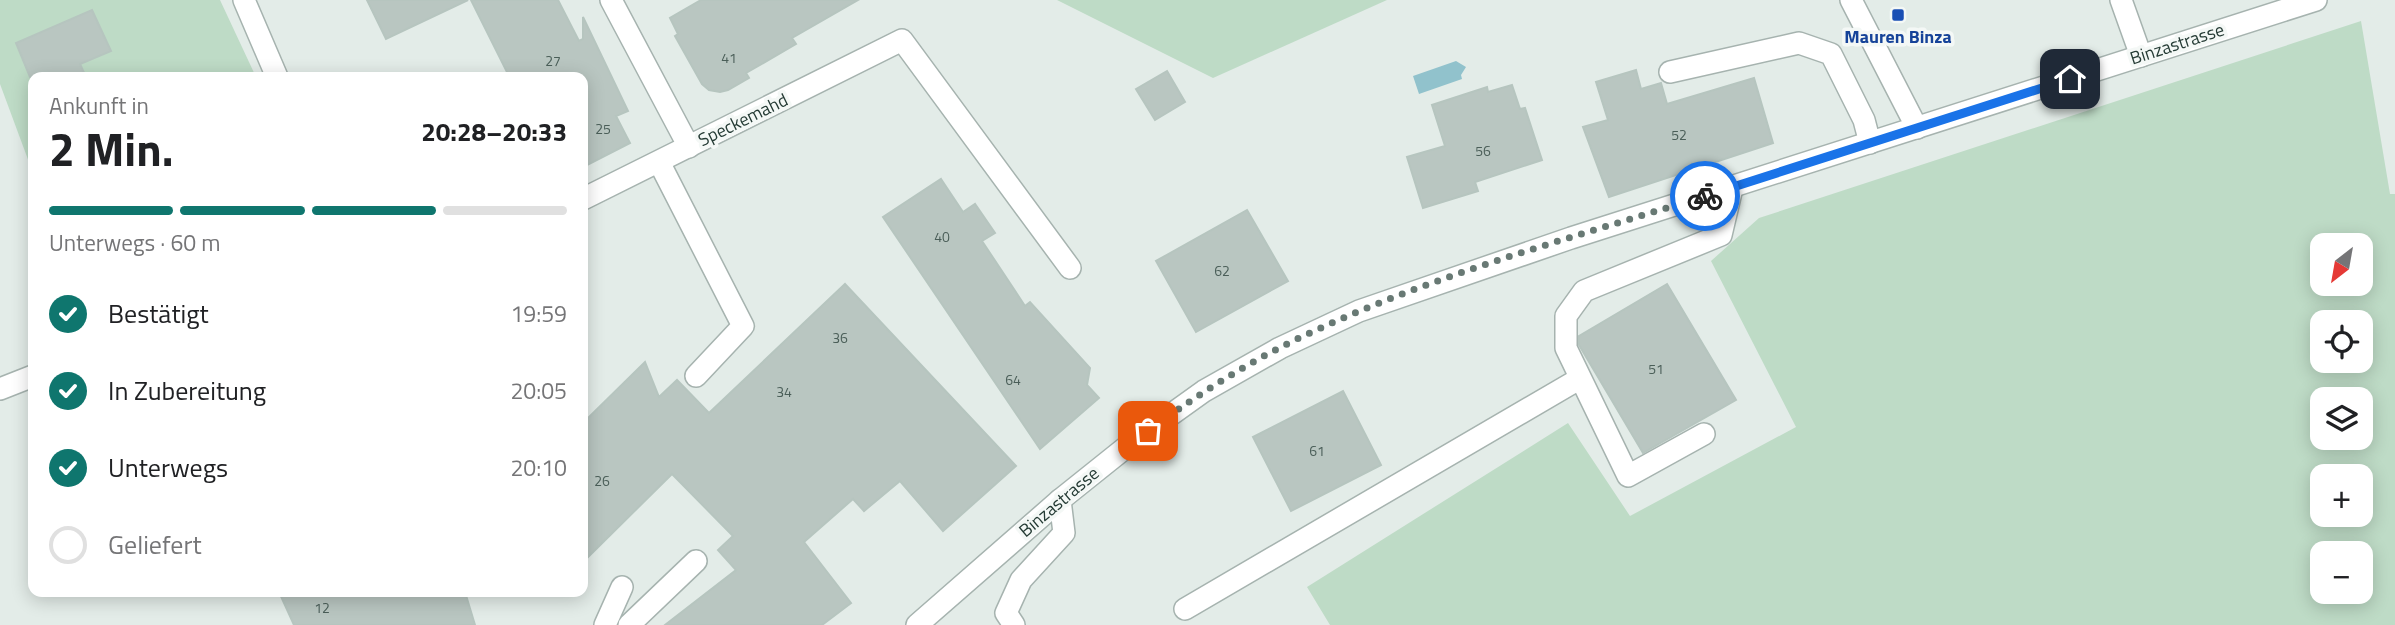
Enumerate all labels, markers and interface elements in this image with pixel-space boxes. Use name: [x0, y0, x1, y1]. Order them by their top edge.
marker: Mauren Binza: [1890, 7, 1906, 23]
street label: Binzastrasse: [2126, 16, 2227, 71]
place label: Mauren Binza: [1844, 23, 1952, 50]
house number: 41: [721, 47, 737, 68]
pin: [2040, 49, 2100, 109]
house number: 27: [545, 50, 561, 71]
icon: home: [2051, 60, 2089, 98]
street label: Speckemahd: [693, 86, 792, 153]
text: Ankunft in: [49, 88, 149, 123]
text: 20:28–20:33: [421, 112, 567, 151]
text: 2 Min.: [49, 114, 173, 184]
house number: 25: [595, 118, 611, 139]
house number: 52: [1671, 124, 1687, 145]
house number: 56: [1475, 140, 1491, 161]
courier: [1670, 161, 1740, 231]
icon: bike: [1686, 177, 1724, 215]
text: Unterwegs · 60 m: [49, 225, 220, 260]
house number: 40: [934, 226, 950, 247]
north arrow: [2310, 233, 2373, 296]
map controls: [2310, 233, 2373, 604]
house number: 62: [1214, 260, 1230, 281]
text: Bestätigt: [108, 294, 209, 333]
icon: check: [49, 295, 87, 333]
text: 19:59: [510, 296, 567, 331]
button: locate: [2310, 310, 2373, 373]
house number: 36: [832, 327, 848, 348]
house number: 51: [1648, 358, 1664, 379]
house number: 64: [1005, 369, 1021, 390]
text: In Zubereitung: [108, 371, 266, 410]
icon: check: [49, 372, 87, 410]
text: 20:05: [510, 373, 567, 408]
house number: 34: [776, 381, 792, 402]
button: layers: [2310, 387, 2373, 450]
pin: [1118, 401, 1178, 461]
icon: bag: [1129, 412, 1167, 450]
house number: 61: [1309, 440, 1325, 461]
text: Unterwegs: [108, 448, 228, 487]
icon: check: [49, 449, 87, 487]
text: 20:10: [510, 450, 567, 485]
street label: Binzastrasse: [1013, 460, 1105, 543]
button: +: [2310, 464, 2373, 527]
house number: 26: [594, 470, 610, 491]
text: Geliefert: [108, 525, 202, 564]
button: −: [2310, 541, 2373, 604]
house number: 12: [314, 597, 330, 618]

